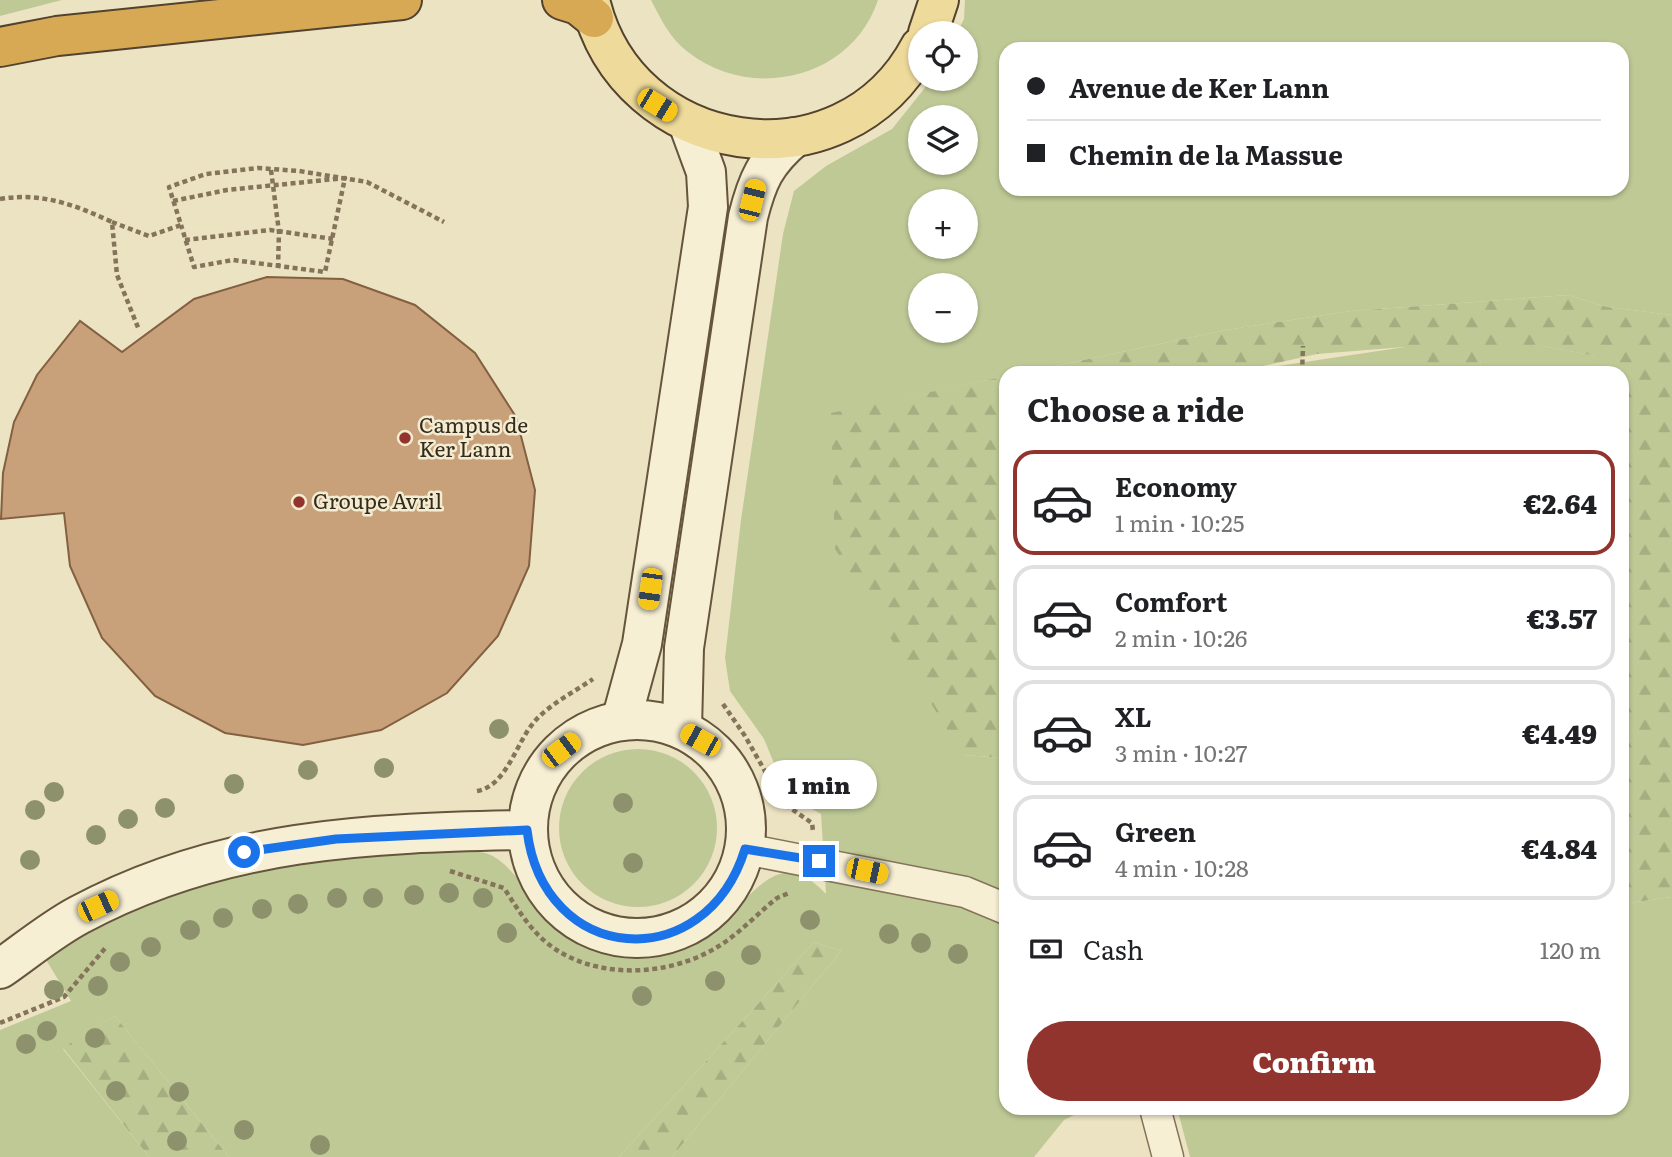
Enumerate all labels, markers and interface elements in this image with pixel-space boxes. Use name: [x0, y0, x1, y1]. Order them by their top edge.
map controls: [908, 21, 978, 343]
button: locate: [908, 21, 978, 91]
text: Avenue de Ker Lann: [1069, 67, 1329, 106]
car: [634, 85, 681, 125]
button: layers: [908, 105, 978, 175]
text: Chemin de la Massue: [1069, 134, 1343, 173]
car: [737, 177, 768, 223]
button: +: [908, 189, 978, 259]
button: −: [908, 273, 978, 343]
text: Choose a ride: [1027, 384, 1244, 432]
place label: Campus de Ker Lann: [419, 408, 528, 463]
marker: Campus de Ker Lann: [397, 430, 413, 446]
text: Economy: [1115, 466, 1237, 505]
icon: car: [1031, 471, 1094, 534]
text: €2.64: [1523, 483, 1597, 522]
place label: Groupe Avril: [313, 484, 442, 515]
marker: Groupe Avril: [291, 494, 307, 510]
text: 1 min · 10:25: [1115, 505, 1244, 539]
car: [637, 567, 664, 611]
text: Comfort: [1115, 581, 1227, 620]
icon: car: [1031, 586, 1094, 649]
text: €3.57: [1527, 598, 1597, 637]
text: 2 min · 10:26: [1115, 620, 1247, 654]
text: XL: [1115, 696, 1152, 735]
icon: car: [1031, 701, 1094, 764]
text: €4.49: [1522, 713, 1597, 752]
car: [677, 721, 724, 759]
car: [538, 729, 585, 771]
text: 3 min · 10:27: [1115, 735, 1247, 769]
callout: 1 min: [761, 760, 877, 808]
text: 1 min: [788, 767, 850, 801]
text: Green: [1115, 811, 1196, 850]
icon: car: [1031, 816, 1094, 879]
text: €4.84: [1521, 828, 1597, 867]
route start: [228, 836, 260, 868]
route end: [803, 845, 835, 877]
text: 4 min · 10:28: [1115, 850, 1249, 884]
car: [845, 856, 890, 886]
car: [75, 888, 122, 924]
text: Cash: [1083, 929, 1144, 968]
icon: cash: [1027, 930, 1065, 968]
text: 120 m: [1540, 932, 1601, 966]
button: Confirm: [1027, 1021, 1601, 1101]

